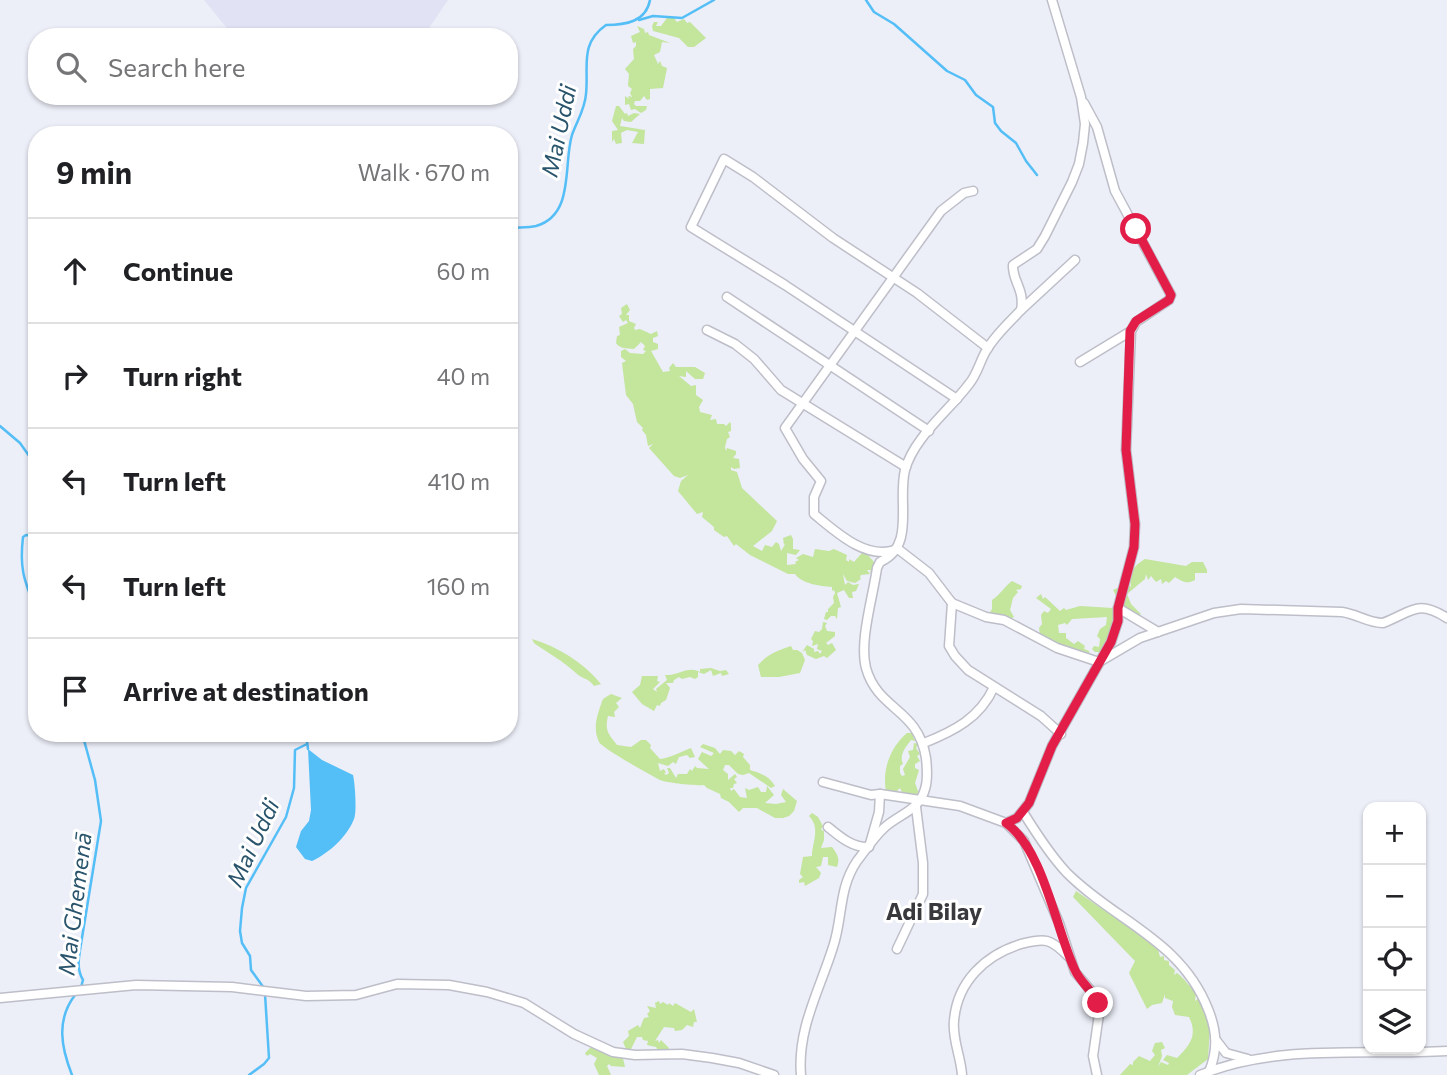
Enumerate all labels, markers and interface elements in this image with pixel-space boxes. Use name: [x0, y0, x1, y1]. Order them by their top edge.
search box: [28, 28, 518, 105]
icon: search: [52, 48, 90, 86]
text: Search here: [108, 51, 246, 82]
water label: Mai Uddi: [535, 81, 582, 179]
text: 9 min: [56, 153, 132, 190]
text: Walk · 670 m: [358, 158, 490, 186]
route start: [1120, 213, 1151, 244]
icon: ahead: [56, 252, 94, 290]
text: Continue: [123, 255, 233, 286]
text: 60 m: [437, 257, 490, 285]
icon: right: [56, 357, 94, 395]
text: Turn right: [123, 360, 242, 391]
text: 40 m: [437, 362, 490, 390]
icon: left: [56, 462, 94, 500]
text: Turn left: [123, 465, 226, 496]
text: 410 m: [428, 467, 490, 495]
icon: left: [56, 567, 94, 605]
text: Turn left: [123, 570, 226, 601]
text: 160 m: [427, 572, 490, 600]
icon: arrive: [56, 672, 94, 710]
text: Arrive at destination: [123, 675, 369, 706]
water label: Mai Uddi: [220, 793, 285, 891]
map controls: [1363, 802, 1426, 1054]
button: +: [1363, 802, 1426, 865]
water label: Mai Ghemenā: [51, 831, 97, 977]
button: −: [1363, 865, 1426, 928]
district label: Adi Bilay: [886, 896, 982, 925]
button: locate: [1363, 928, 1426, 991]
route end: [1082, 987, 1113, 1018]
button: layers: [1363, 991, 1426, 1054]

